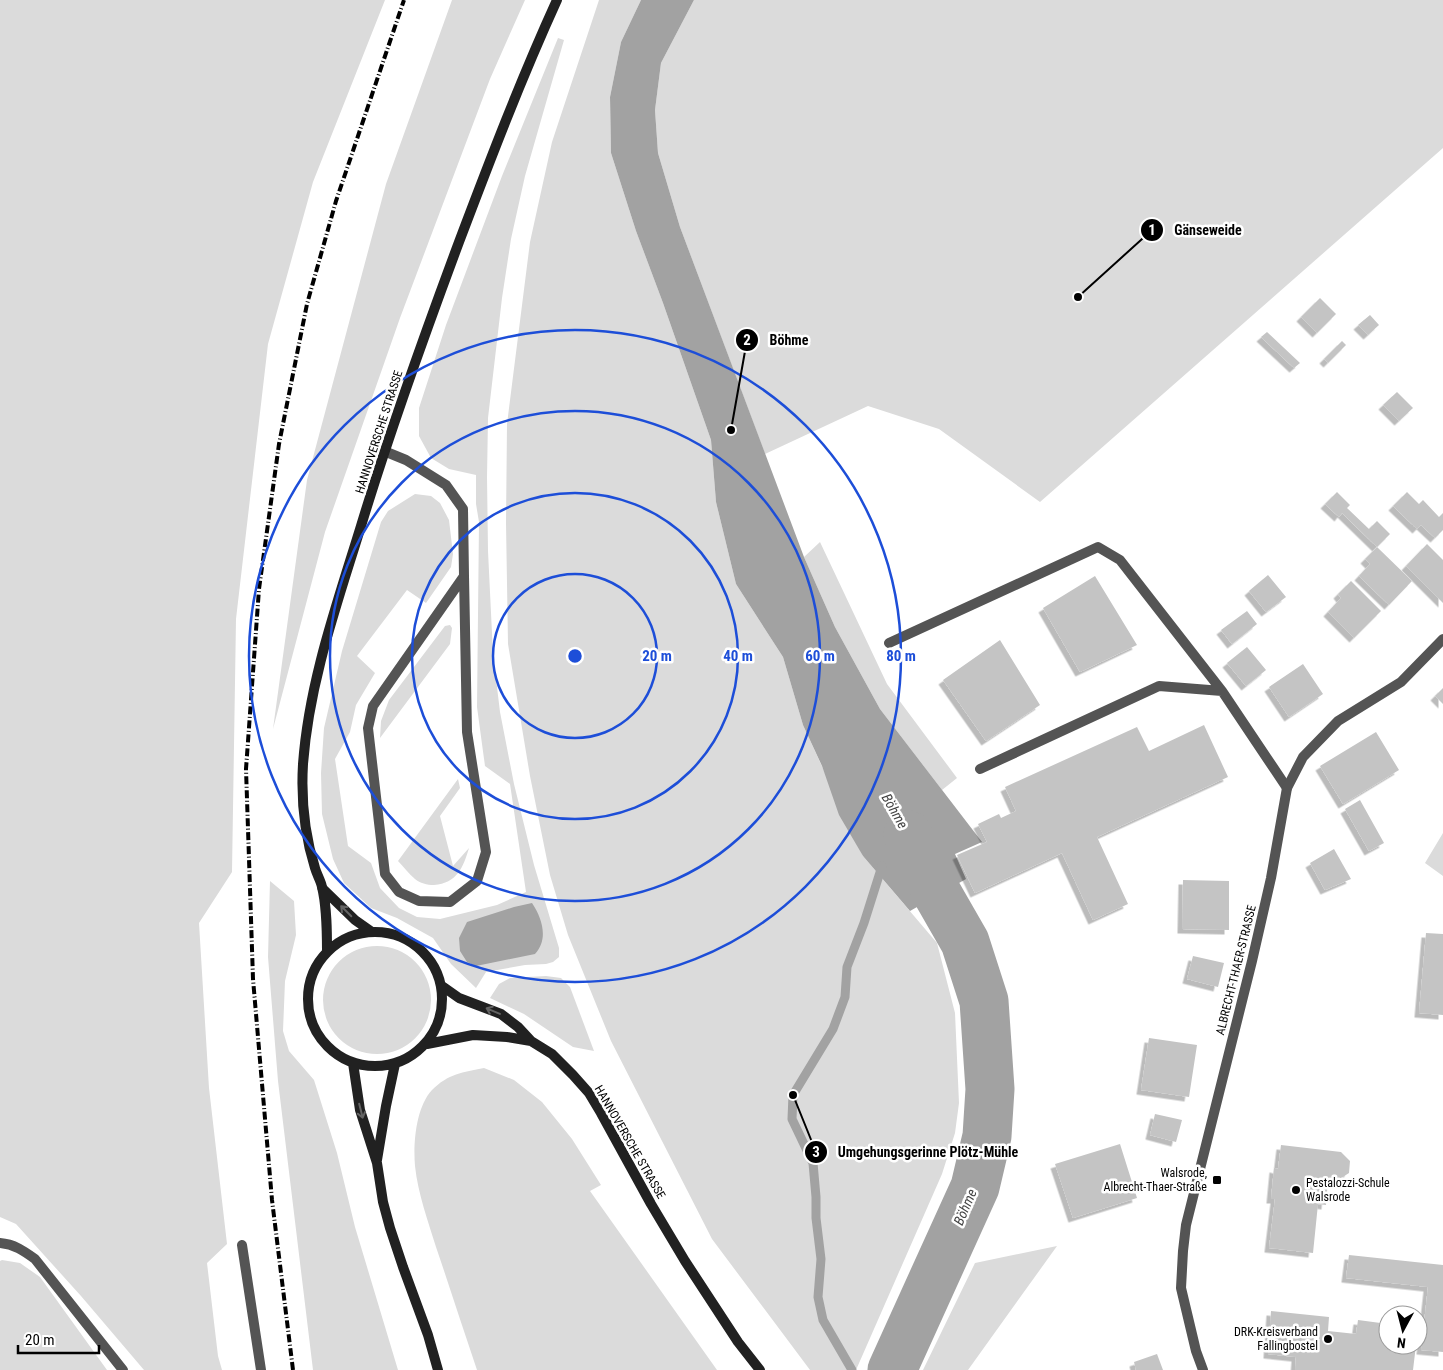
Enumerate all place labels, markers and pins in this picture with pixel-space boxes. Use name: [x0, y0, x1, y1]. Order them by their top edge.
callout: Gänseweide: [1140, 215, 1252, 244]
callout: Böhme: [734, 326, 818, 355]
centre of rings: [566, 647, 584, 665]
callout: Umgehungsgerinne Plötz-Mühle: [803, 1138, 1029, 1167]
place label: Walsrode, Albrecht-Thaer-Straße: [1103, 1166, 1207, 1194]
marker: Walsrode, Albrecht-Thaer-Straße: [1211, 1174, 1223, 1186]
place label: Pestalozzi-Schule Walsrode: [1306, 1176, 1390, 1204]
marker: Pestalozzi-Schule Walsrode: [1290, 1184, 1302, 1196]
place label: DRK-Kreisverband Fallingbostel: [1234, 1325, 1318, 1353]
marker: DRK-Kreisverband Fallingbostel: [1322, 1333, 1334, 1345]

